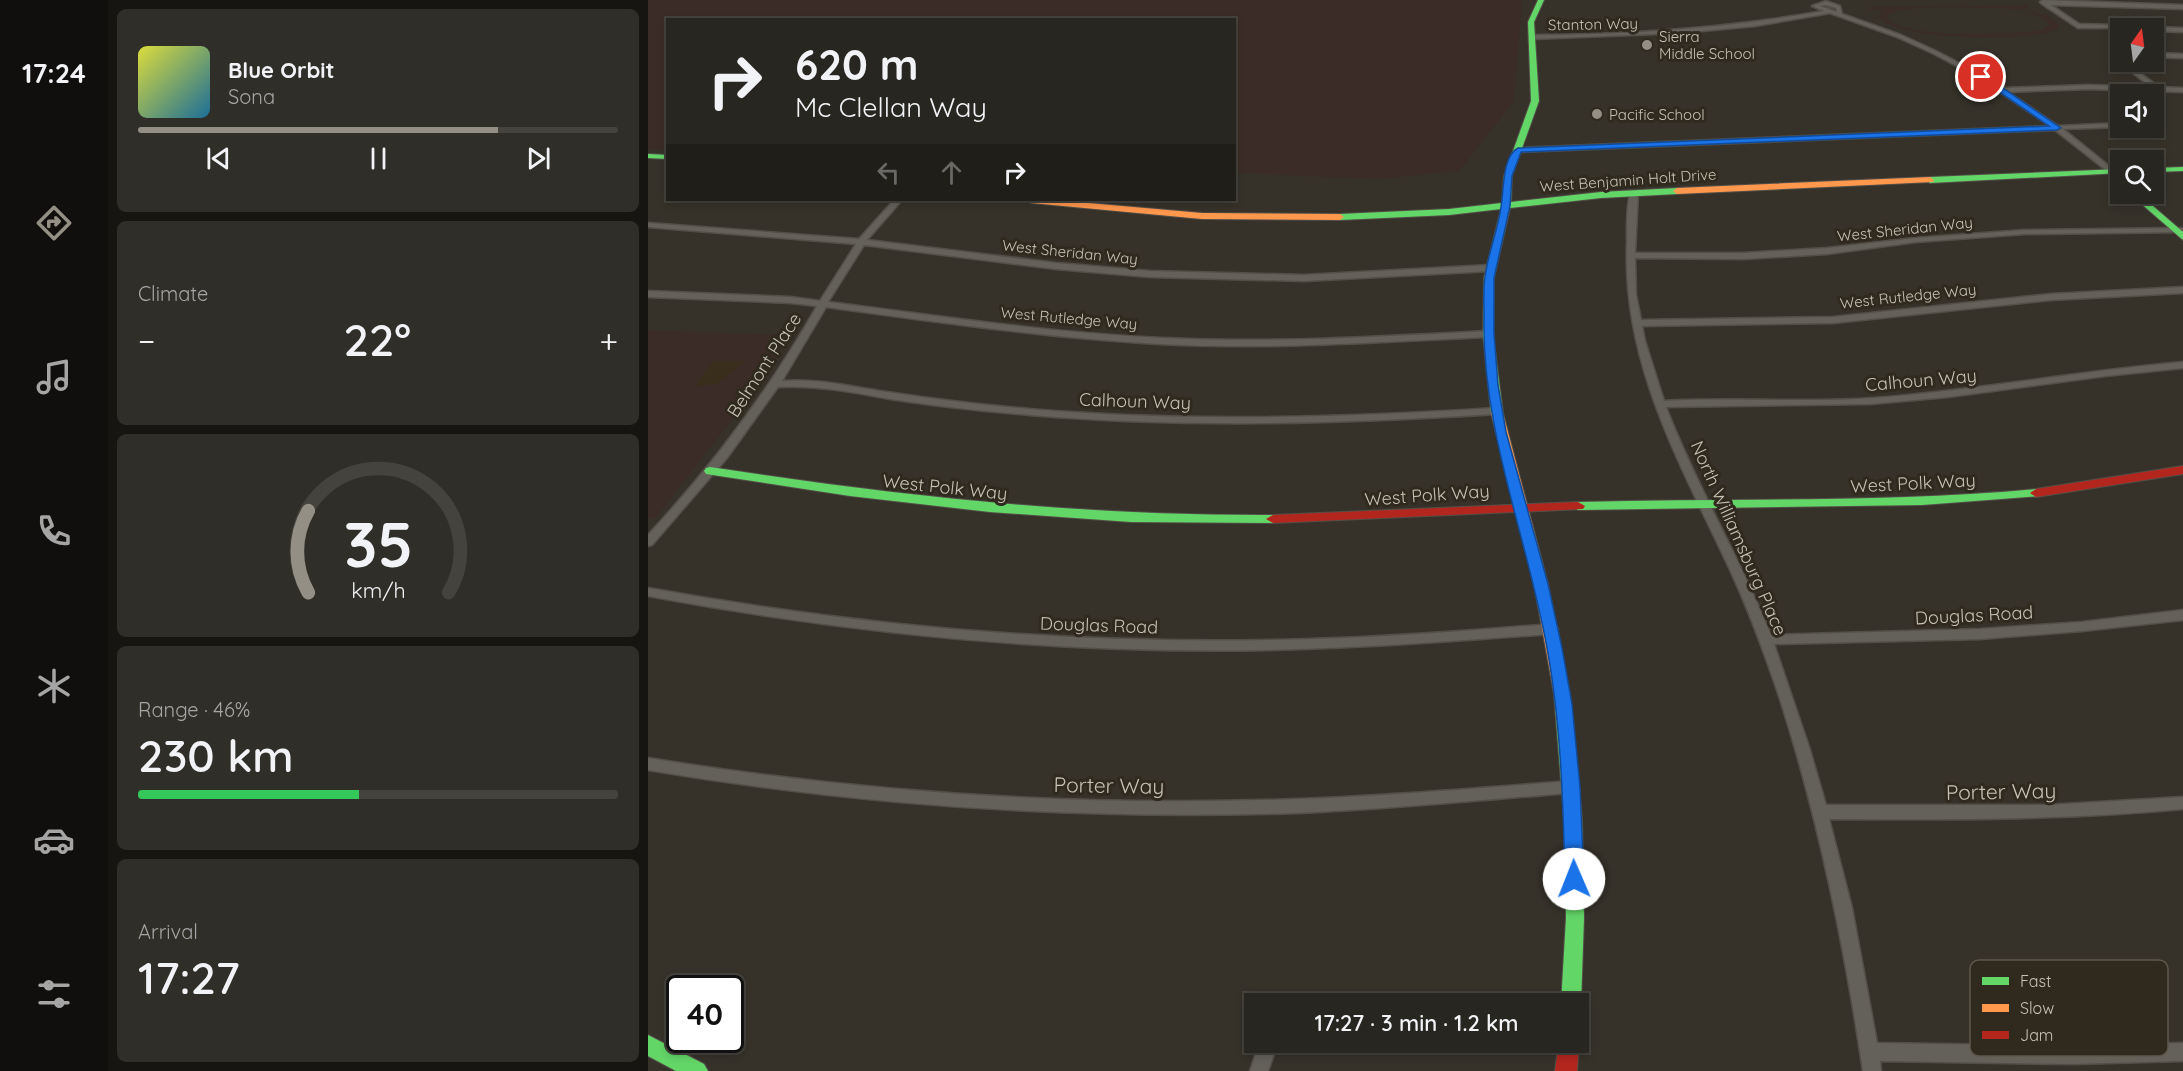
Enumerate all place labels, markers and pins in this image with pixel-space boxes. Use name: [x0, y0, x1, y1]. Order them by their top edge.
place label: Sierra Middle School: [1659, 27, 1755, 63]
marker: Sierra Middle School: [1640, 38, 1654, 52]
pin: [1955, 51, 2006, 102]
place label: Pacific School: [1609, 105, 1705, 124]
marker: Pacific School: [1590, 107, 1604, 121]

